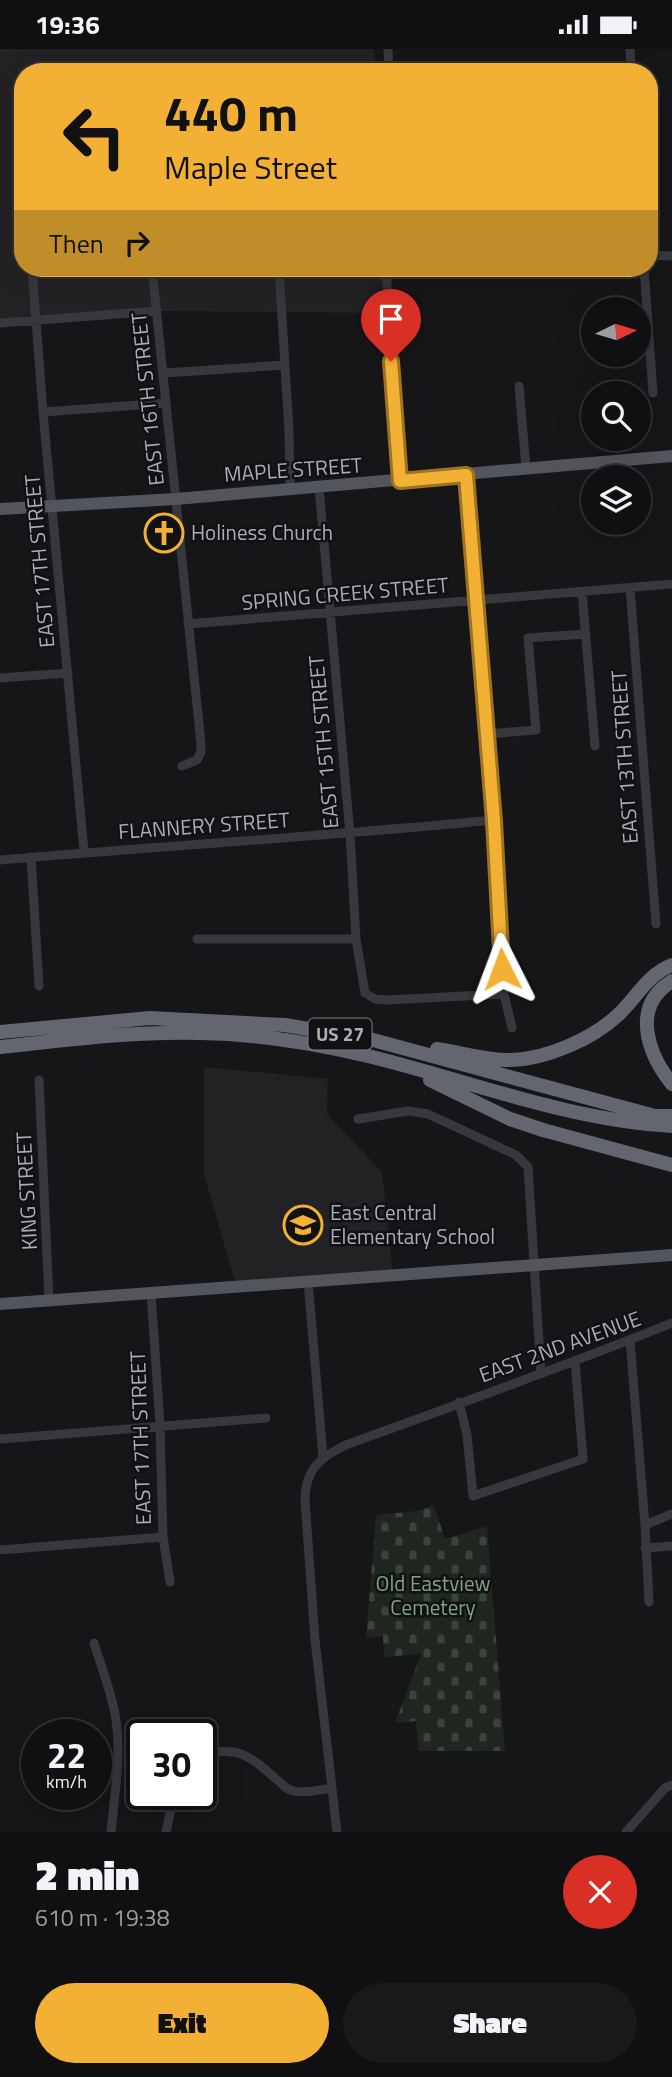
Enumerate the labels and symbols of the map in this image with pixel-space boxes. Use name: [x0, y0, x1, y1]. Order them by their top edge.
pin: [361, 289, 421, 361]
north arrow: [581, 297, 651, 367]
street label: EAST 16TH STREET: [122, 311, 172, 487]
street label: MAPLE STREET: [223, 448, 363, 490]
street label: EAST 17TH STREET: [15, 473, 63, 649]
church icon: Holiness Church: [143, 512, 185, 554]
place label: Holiness Church: [191, 516, 333, 548]
street label: SPRING CREEK STREET: [240, 568, 450, 618]
street label: EAST 15TH STREET: [299, 654, 347, 830]
street label: EAST 13TH STREET: [602, 669, 646, 845]
street label: FLANNERY STREET: [117, 803, 291, 847]
position arrow: [465, 932, 539, 1006]
road number: US 27: [308, 1019, 372, 1050]
street label: KING STREET: [7, 1131, 45, 1251]
place label: East Central Elementary School: [330, 1196, 495, 1252]
school or university icon: East Central Elementary School: [282, 1204, 324, 1246]
street label: EAST 2ND AVENUE: [474, 1302, 645, 1390]
street label: EAST 17TH STREET: [121, 1351, 159, 1526]
park label: Old Eastview Cemetery: [376, 1567, 490, 1623]
speed limit sign: 30: [126, 1719, 217, 1810]

